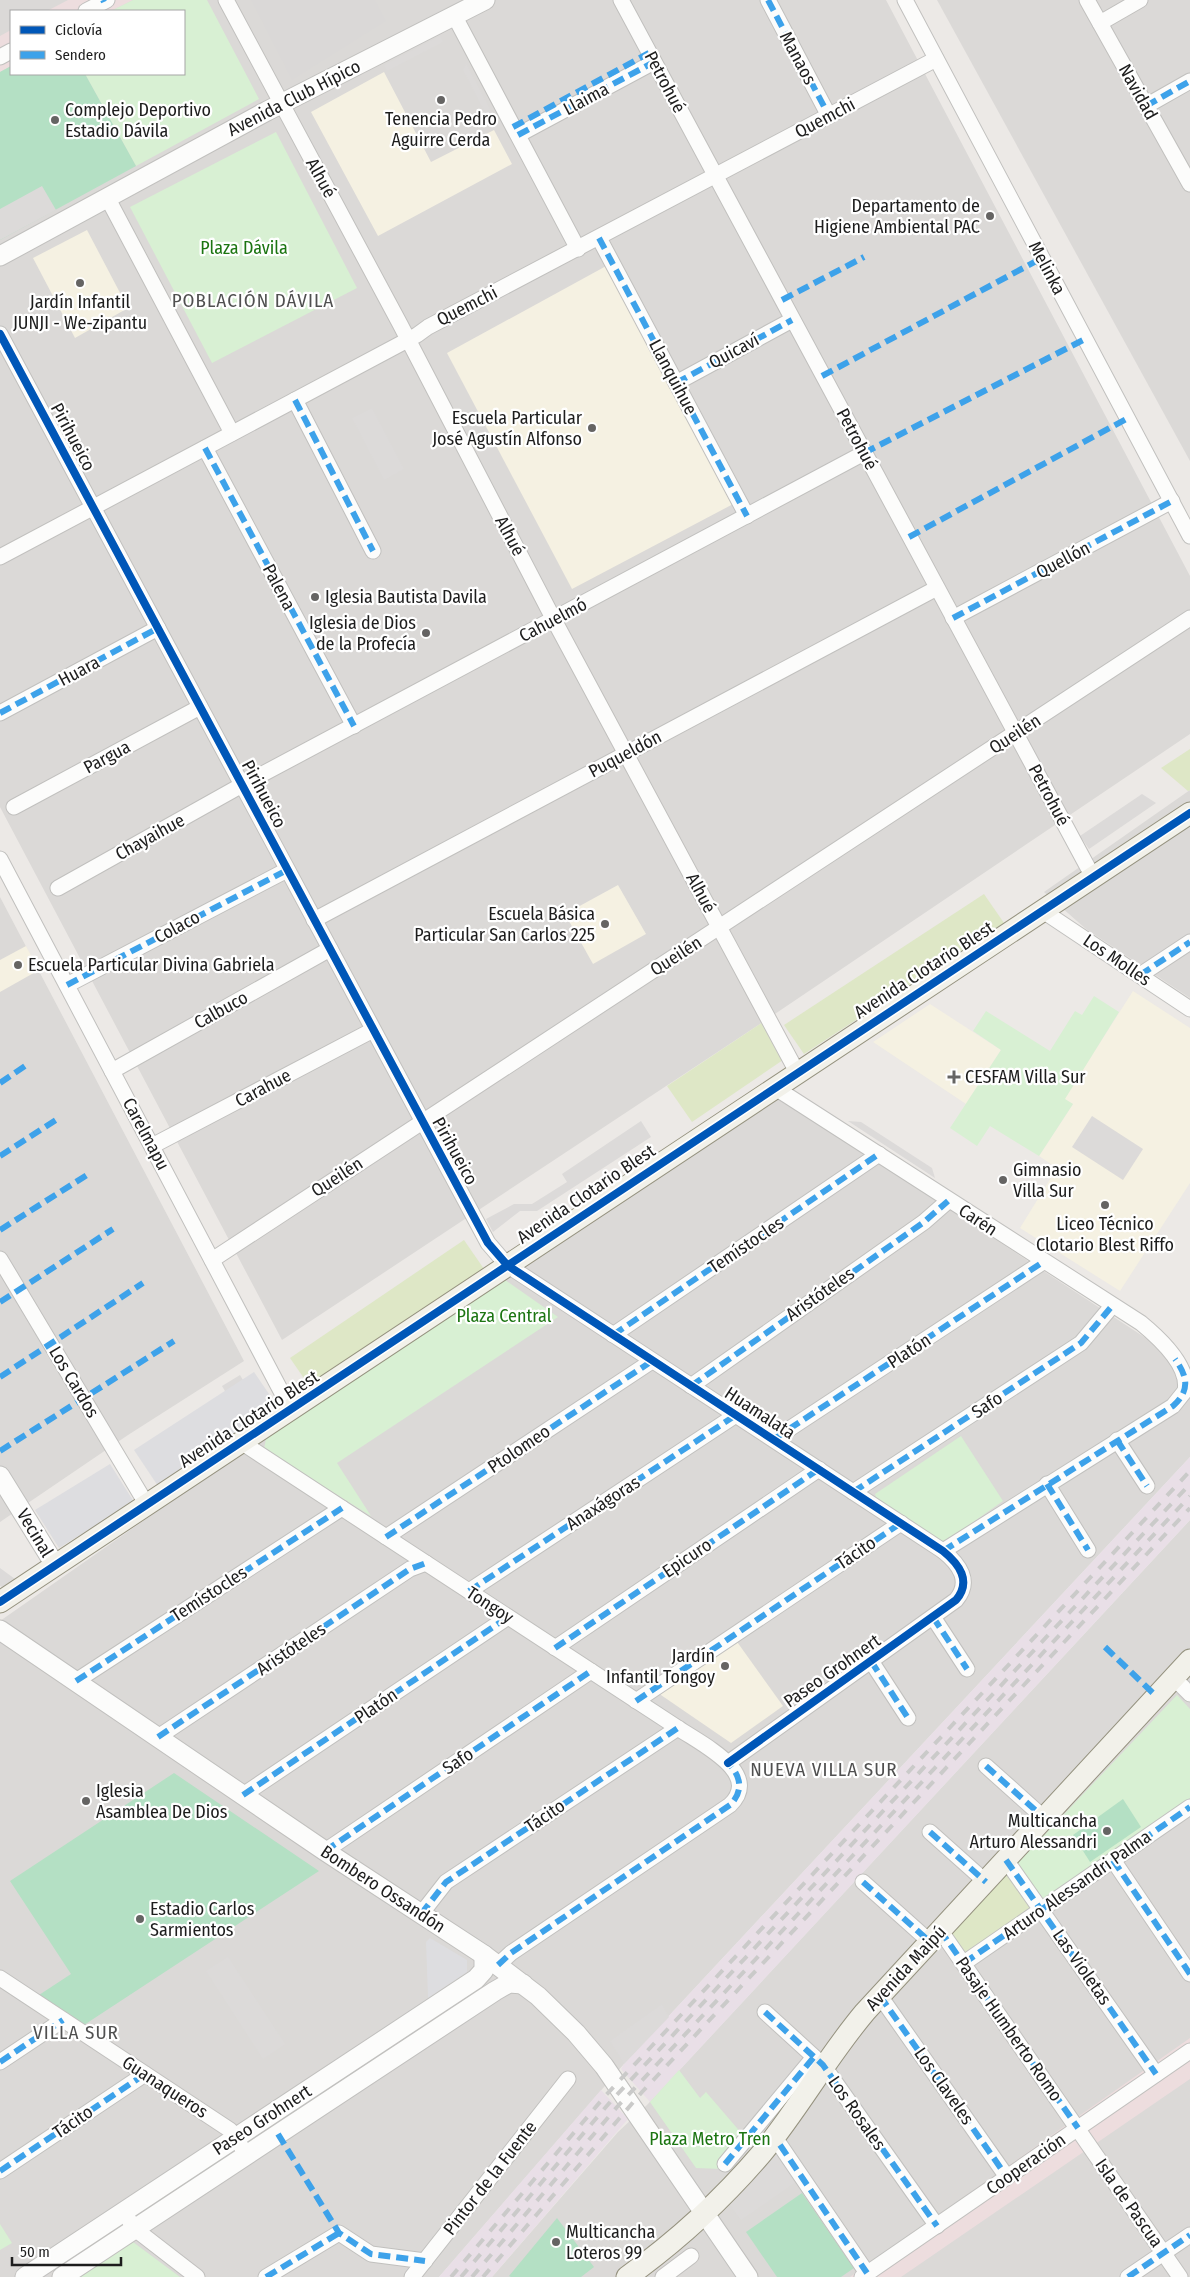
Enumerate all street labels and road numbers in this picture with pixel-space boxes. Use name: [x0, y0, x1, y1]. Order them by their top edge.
street label: Manaos: [775, 28, 821, 89]
street label: Petrohué: [640, 47, 690, 117]
street label: Avenida Club Hípico: [224, 55, 364, 141]
street label: Navidad: [1114, 60, 1162, 124]
street label: Llaima: [559, 78, 613, 120]
street label: Quemchi: [791, 93, 859, 143]
street label: Alhué: [301, 154, 341, 202]
street label: Melinka: [1024, 237, 1070, 299]
street label: Quemchi: [433, 281, 501, 331]
street label: Quicaví: [705, 328, 763, 373]
street label: Llanquihue: [644, 336, 702, 419]
street label: Pirihueico: [46, 399, 100, 475]
street label: Petrohué: [832, 404, 882, 474]
street label: Alhué: [490, 512, 530, 560]
street label: Quellón: [1032, 537, 1094, 583]
street label: Palena: [258, 560, 300, 614]
street label: Cahuelmó: [515, 593, 591, 647]
street label: Huara: [55, 651, 104, 691]
street label: Queilén: [985, 709, 1045, 759]
street label: Puqueldón: [585, 726, 665, 782]
street label: Pargua: [80, 736, 134, 778]
street label: Pirihueico: [237, 756, 291, 832]
street label: Petrohué: [1024, 760, 1074, 830]
street label: Chayaihue: [111, 809, 189, 865]
street label: Alhué: [681, 869, 721, 917]
street label: Colaco: [150, 906, 204, 948]
street label: Avenida Clotario Blest: [850, 917, 998, 1023]
street label: Los Molles: [1079, 929, 1155, 991]
street label: Queilén: [646, 931, 706, 981]
street label: Calbuco: [190, 986, 252, 1034]
street label: Carahue: [231, 1064, 295, 1112]
street label: Carelmapu: [118, 1094, 174, 1174]
street label: Pirihueico: [427, 1113, 483, 1189]
street label: Avenida Clotario Blest: [513, 1139, 659, 1248]
street label: Queilén: [307, 1152, 367, 1202]
street label: Carén: [954, 1199, 1002, 1241]
street label: Temístocles: [704, 1212, 788, 1278]
street label: Aristóteles: [781, 1262, 859, 1326]
street label: Platón: [883, 1329, 935, 1373]
street label: Los Cardos: [44, 1342, 104, 1422]
street label: Avenida Clotario Blest: [175, 1366, 323, 1472]
street label: Huamalata: [721, 1382, 800, 1444]
street label: Safo: [967, 1387, 1007, 1423]
street label: Ptolomeo: [484, 1420, 554, 1478]
street label: Anaxágoras: [562, 1471, 644, 1535]
street label: Vecinal: [12, 1505, 58, 1561]
street label: Tácito: [832, 1532, 880, 1574]
street label: Epicuro: [658, 1534, 716, 1582]
street label: Temístocles: [167, 1561, 251, 1627]
street label: Tongoy: [462, 1582, 518, 1628]
street label: Aristóteles: [252, 1618, 330, 1680]
street label: Paseo Grohnert: [779, 1630, 885, 1712]
street label: Platón: [350, 1684, 402, 1728]
street label: Safo: [438, 1743, 478, 1779]
street label: Tácito: [521, 1795, 569, 1837]
street label: Arturo Alessandri Palma: [999, 1825, 1156, 1945]
street label: Bombero Ossandón: [316, 1840, 450, 1938]
street label: Avenida Maipú: [861, 1921, 951, 2015]
street label: Las Violetas: [1048, 1925, 1116, 2009]
street label: Pasaje Humberto Romo: [951, 1952, 1067, 2106]
street label: Los Claveles: [909, 2043, 979, 2129]
street label: Guanaqueros: [118, 2051, 212, 2123]
street label: Los Rosales: [823, 2072, 891, 2155]
street label: Paseo Grohnert: [209, 2080, 315, 2160]
street label: Tácito: [49, 2101, 97, 2143]
street label: Pintor de la Fuente: [439, 2116, 542, 2240]
street label: Cooperación: [982, 2129, 1070, 2199]
street label: Isla de Pascua: [1090, 2154, 1168, 2252]

